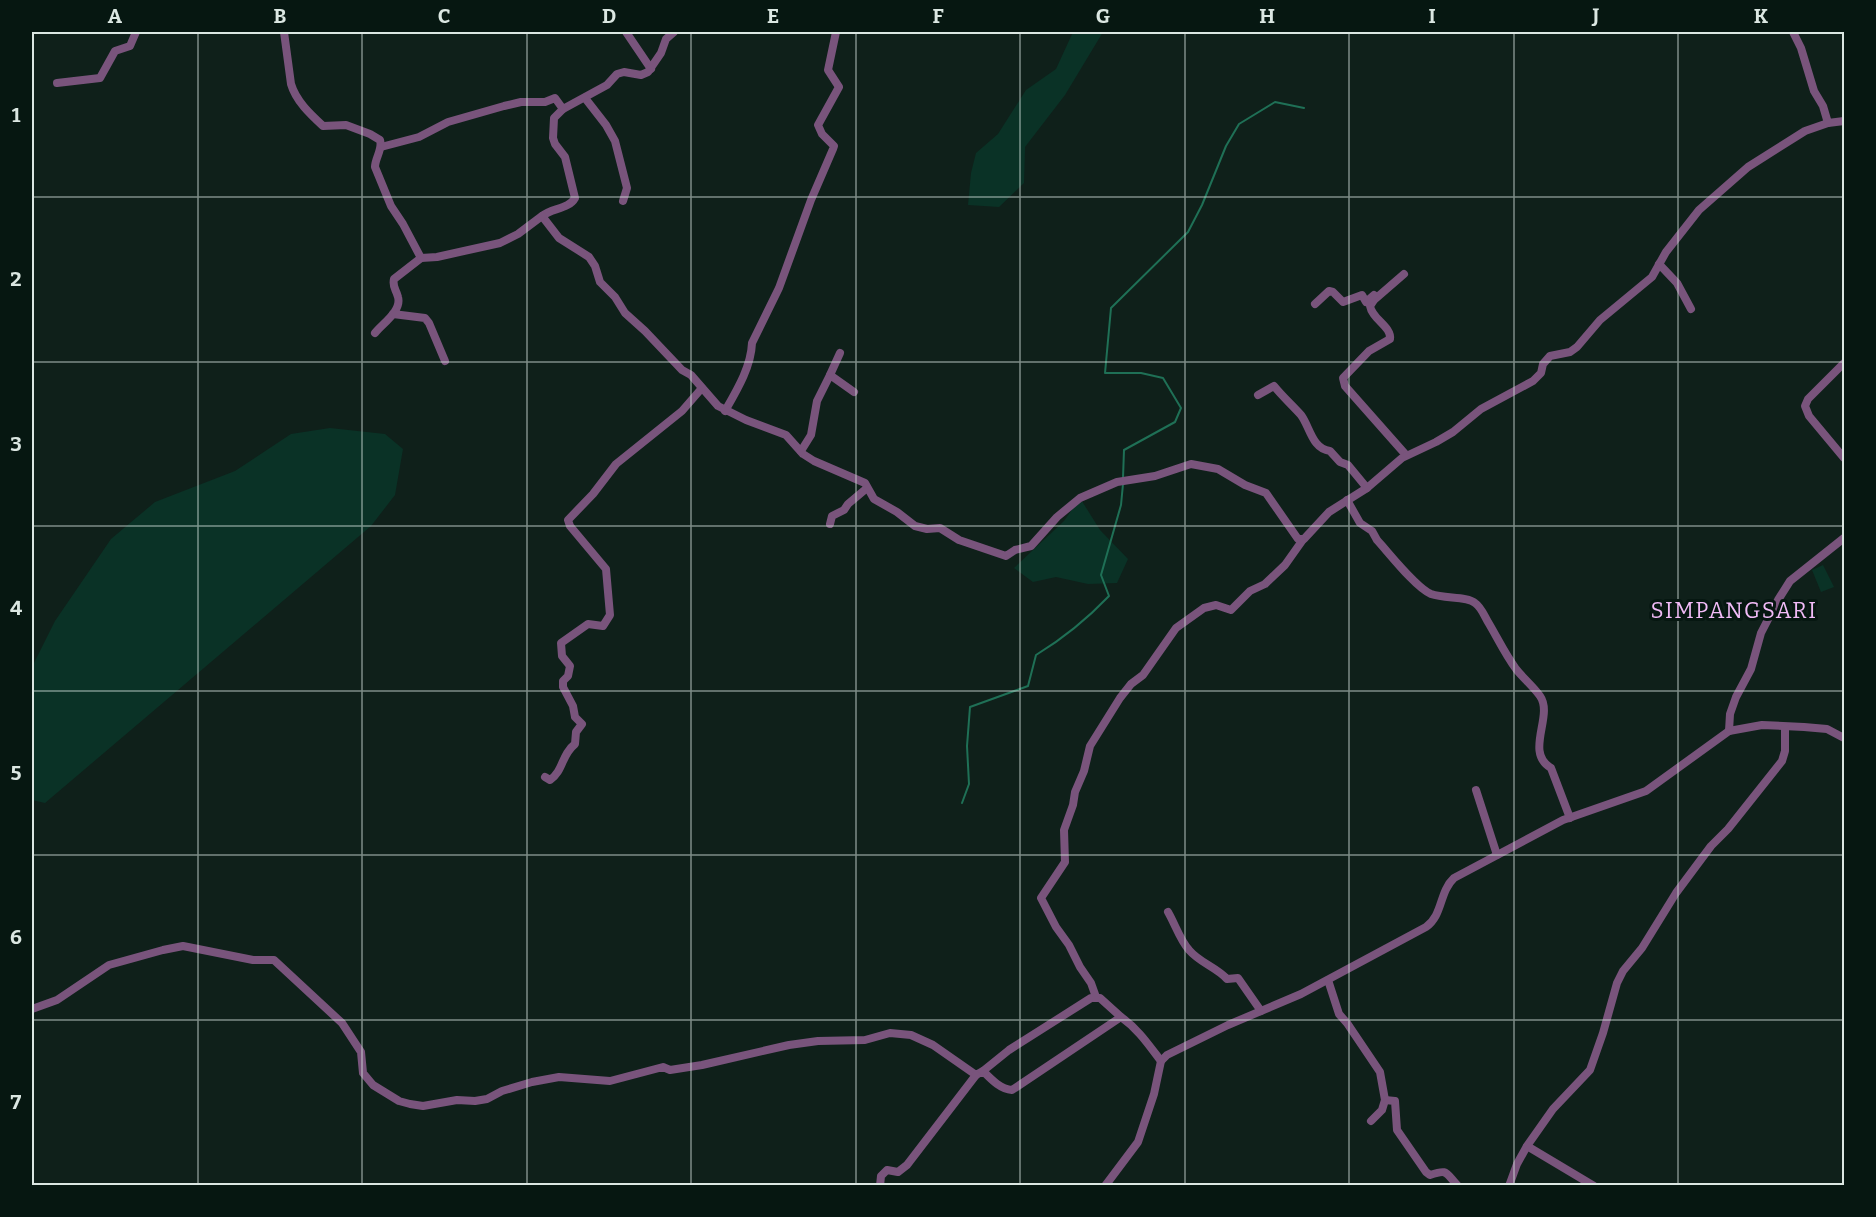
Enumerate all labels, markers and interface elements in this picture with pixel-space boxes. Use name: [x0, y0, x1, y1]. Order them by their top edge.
text: A: [108, 4, 123, 28]
text: B: [274, 4, 287, 28]
text: C: [438, 4, 450, 28]
text: D: [602, 4, 616, 28]
text: E: [767, 4, 779, 28]
text: F: [932, 4, 944, 28]
text: G: [1096, 4, 1110, 28]
text: H: [1259, 4, 1275, 28]
text: I: [1428, 4, 1436, 28]
text: J: [1592, 4, 1600, 28]
text: K: [1754, 4, 1769, 28]
text: 1: [12, 103, 21, 127]
text: 2: [10, 267, 22, 291]
text: 3: [10, 432, 22, 456]
text: 4: [10, 596, 22, 620]
district label: SIMPANGSARI: [1651, 597, 1817, 624]
text: 5: [11, 761, 22, 785]
text: 6: [10, 925, 22, 949]
text: 7: [11, 1090, 22, 1114]

